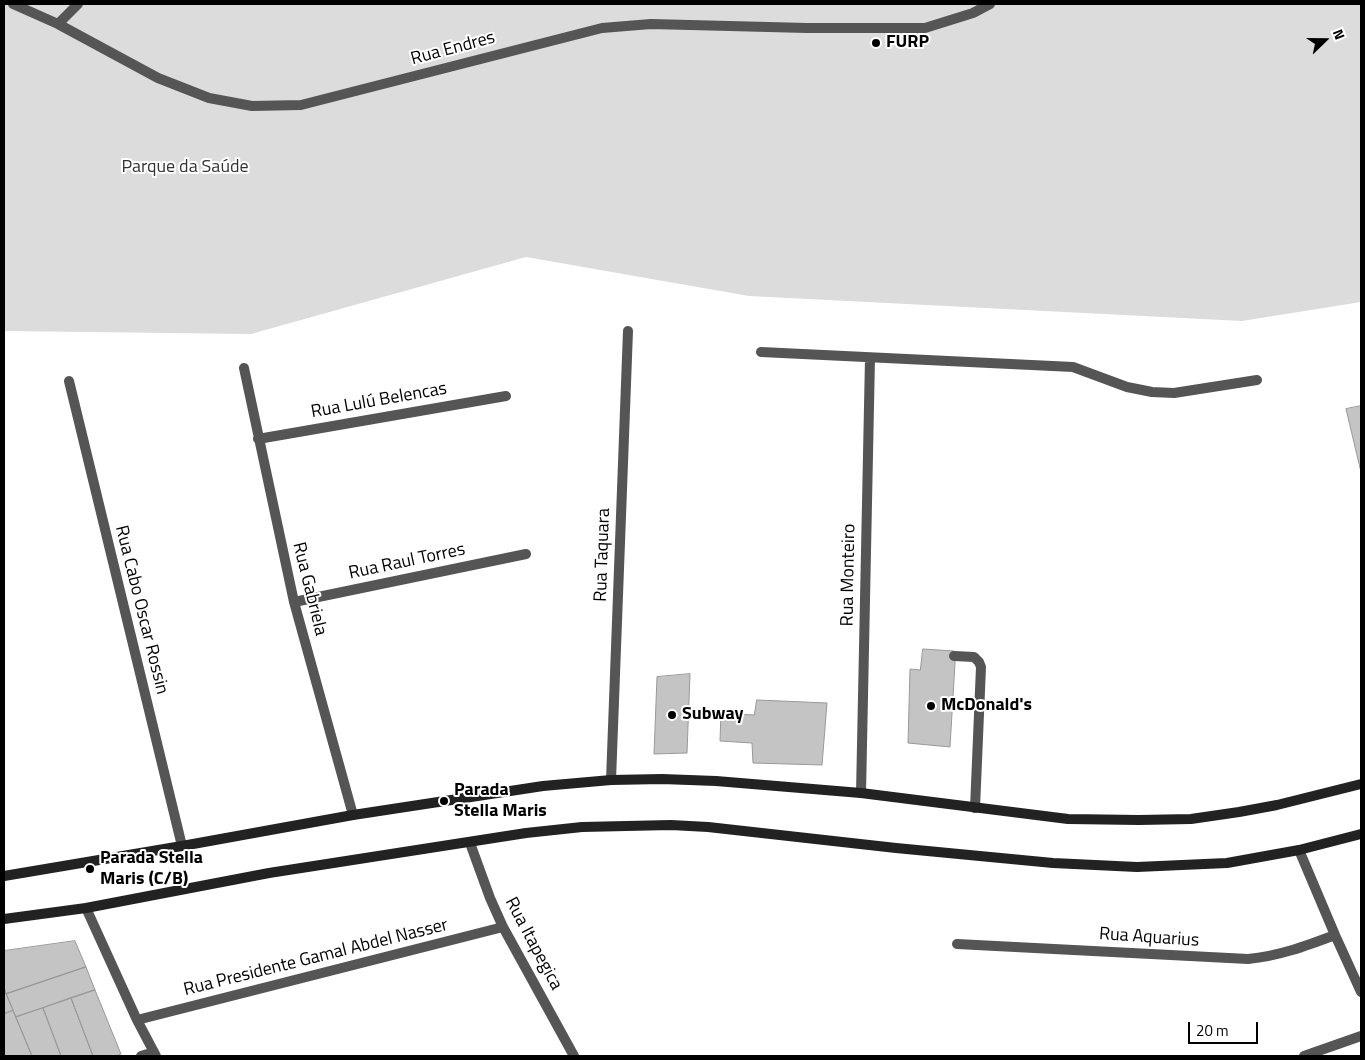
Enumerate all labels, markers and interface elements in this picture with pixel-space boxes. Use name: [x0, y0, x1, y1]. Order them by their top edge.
north arrow: [1300, 15, 1350, 65]
text: N: [1328, 26, 1351, 43]
street label: Rua Endres: [409, 27, 497, 71]
place label: FURP: [886, 32, 929, 54]
marker: FURP: [870, 37, 882, 49]
park label: Parque da Saúde: [121, 157, 249, 179]
street label: Rua Lulú Belencas: [309, 378, 449, 424]
street label: Rua Taquara: [591, 508, 615, 602]
street label: Rua Cabo Oscar Rossin: [110, 523, 172, 697]
street label: Rua Monteiro: [837, 524, 861, 626]
street label: Rua Raul Torres: [347, 539, 467, 585]
street label: Rua Gabriela: [287, 540, 331, 638]
place label: McDonald's: [941, 695, 1032, 717]
marker: McDonald's: [925, 700, 937, 712]
place label: Subway: [682, 704, 744, 726]
marker: Subway: [666, 709, 678, 721]
place label: Parada Stella Maris: [454, 780, 547, 822]
marker: Parada Stella Maris: [438, 795, 450, 807]
place label: Parada Stella Maris (C/B): [100, 848, 203, 891]
marker: Parada Stella Maris (C/B): [84, 863, 96, 875]
street label: Rua Itapegica: [500, 894, 566, 994]
street label: Rua Presidente Gamal Abdel Nasser: [182, 915, 450, 1001]
street label: Rua Aquarius: [1098, 924, 1200, 952]
scale bar: [1190, 1012, 1260, 1044]
text: 20 m: [1196, 1019, 1229, 1042]

